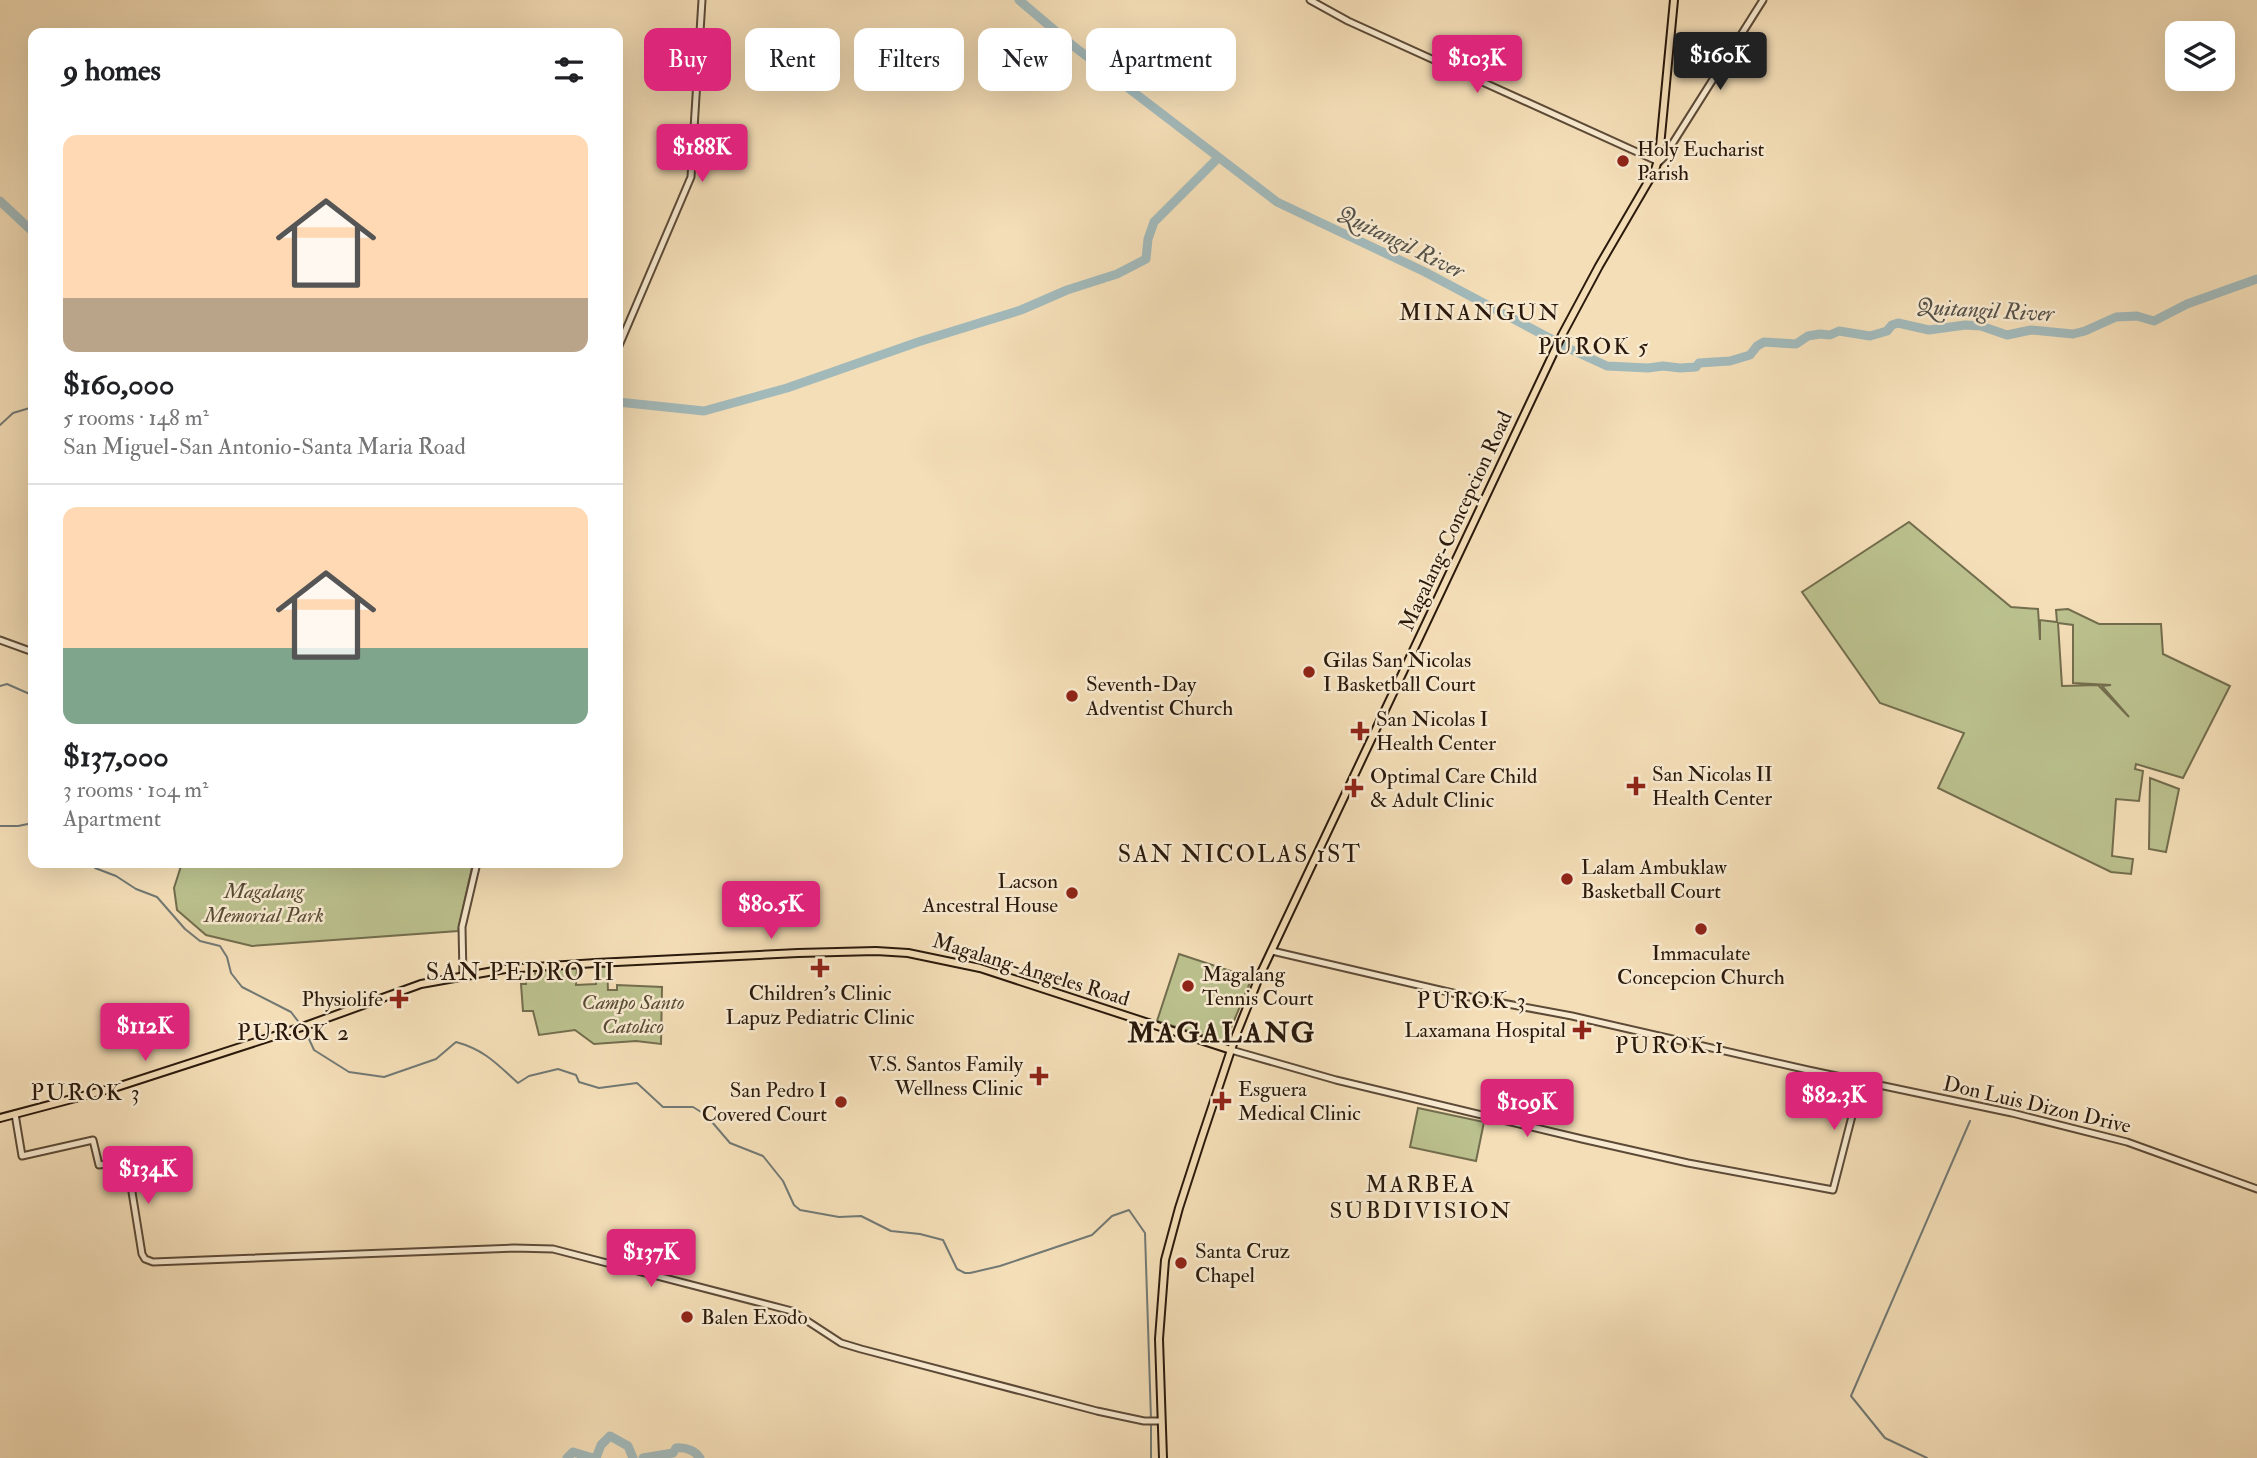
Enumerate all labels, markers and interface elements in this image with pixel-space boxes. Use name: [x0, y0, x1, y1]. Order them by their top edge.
map controls: [2165, 21, 2235, 91]
button: layers: [2165, 21, 2235, 91]
chip: Buy: [644, 28, 731, 91]
chip: Rent: [745, 28, 840, 91]
chip: Filters: [854, 28, 964, 91]
chip: New: [978, 28, 1072, 91]
chip: Apartment: [1086, 28, 1236, 91]
pin: $160K: [1671, 32, 1769, 92]
pin: $103K: [1428, 36, 1526, 95]
text: $160K: [1690, 40, 1750, 69]
text: $103K: [1448, 43, 1506, 72]
icon: filters: [550, 51, 588, 89]
text: 9 homes: [63, 52, 161, 89]
pin: $188K: [653, 124, 751, 184]
text: $188K: [673, 132, 731, 161]
place label: Holy Eucharist Parish: [1637, 136, 1765, 187]
marker: Holy Eucharist Parish: [1615, 153, 1631, 169]
icon: home: [263, 180, 389, 306]
water label: Quitangil River: [1333, 199, 1471, 286]
water label: Quitangil River: [1915, 292, 2056, 328]
district label: MINANGUN: [1399, 298, 1561, 327]
district label: PUROK 5: [1538, 332, 1650, 361]
text: $160,000: [63, 366, 174, 403]
text: 5 rooms · 148 m²: [63, 403, 209, 432]
street label: Magalang-Concepcion Road: [1393, 406, 1519, 635]
text: San Miguel-San Antonio-Santa Maria Road: [63, 432, 466, 461]
icon: home: [263, 552, 389, 678]
place label: Gilas San Nicolas I Basketball Court: [1323, 647, 1476, 698]
marker: Gilas San Nicolas I Basketball Court: [1301, 664, 1317, 680]
place label: Seventh-Day Adventist Church: [1085, 671, 1233, 722]
marker: Seventh-Day Adventist Church: [1064, 688, 1080, 704]
place label: San Nicolas I Health Center: [1376, 706, 1496, 757]
marker: San Nicolas I Health Center: [1350, 721, 1370, 741]
text: $137,000: [63, 738, 169, 775]
place label: San Nicolas II Health Center: [1652, 761, 1773, 812]
place label: Optimal Care Child & Adult Clinic: [1370, 763, 1538, 814]
text: 3 rooms · 104 m²: [63, 775, 209, 804]
marker: San Nicolas II Health Center: [1626, 776, 1646, 796]
marker: Optimal Care Child & Adult Clinic: [1344, 778, 1364, 798]
text: Apartment: [63, 804, 161, 833]
district label: SAN NICOLAS 1ST: [1118, 839, 1362, 870]
place label: Lalam Ambuklaw Basketball Court: [1581, 854, 1728, 905]
place label: Lacson Ancestral House: [921, 868, 1058, 919]
marker: Lalam Ambuklaw Basketball Court: [1559, 871, 1575, 887]
park label: Magalang Memorial Park: [202, 878, 324, 929]
pin: $80.5K: [714, 881, 828, 941]
marker: Lacson Ancestral House: [1064, 885, 1080, 901]
text: $80.5K: [738, 889, 804, 918]
marker: Immaculate Concepcion Church: [1693, 921, 1709, 937]
street label: Magalang-Angeles Road: [929, 927, 1133, 1013]
place label: Immaculate Concepcion Church: [1617, 940, 1785, 991]
district label: SAN PEDRO II: [426, 957, 616, 988]
marker: Children's Clinic Lapuz Pediatric Clinic: [810, 958, 830, 978]
place label: Magalang Tennis Court: [1202, 961, 1314, 1012]
marker: Magalang Tennis Court: [1180, 978, 1196, 994]
place label: Children's Clinic Lapuz Pediatric Clinic: [725, 980, 915, 1031]
place label: Physiolife: [302, 986, 383, 1013]
district label: PUROK 3: [1416, 986, 1528, 1015]
marker: Physiolife: [389, 989, 409, 1009]
park label: Campo Santo Catolico: [581, 989, 685, 1040]
pin: $112K: [96, 1004, 194, 1063]
text: $112K: [116, 1011, 174, 1040]
district label: MAGALANG: [1127, 1016, 1316, 1051]
place label: Laxamana Hospital: [1404, 1017, 1567, 1044]
district label: PUROK 2: [237, 1018, 351, 1047]
marker: Laxamana Hospital: [1572, 1020, 1592, 1040]
district label: PUROK 1: [1615, 1031, 1725, 1060]
place label: V.S. Santos Family Wellness Clinic: [868, 1051, 1024, 1102]
marker: V.S. Santos Family Wellness Clinic: [1029, 1066, 1049, 1086]
street label: Don Luis Dizon Drive: [1940, 1070, 2134, 1140]
pin: $82.3K: [1777, 1072, 1891, 1132]
place label: Esguera Medical Clinic: [1238, 1076, 1361, 1127]
place label: San Pedro I Covered Court: [702, 1077, 827, 1128]
district label: PUROK 3: [30, 1078, 142, 1107]
pin: $109K: [1478, 1080, 1576, 1139]
text: $82.3K: [1802, 1080, 1866, 1109]
text: $109K: [1497, 1087, 1557, 1116]
marker: Esguera Medical Clinic: [1212, 1091, 1232, 1111]
marker: San Pedro I Covered Court: [833, 1094, 849, 1110]
pin: $134K: [99, 1146, 197, 1206]
text: $134K: [119, 1154, 177, 1183]
district label: MARBEA SUBDIVISION: [1329, 1170, 1513, 1225]
pin: $137K: [602, 1230, 700, 1289]
text: $137K: [623, 1237, 679, 1266]
place label: Santa Cruz Chapel: [1195, 1238, 1290, 1289]
marker: Santa Cruz Chapel: [1173, 1255, 1189, 1271]
place label: Balen Exodo: [701, 1304, 808, 1331]
marker: Balen Exodo: [679, 1309, 695, 1325]

